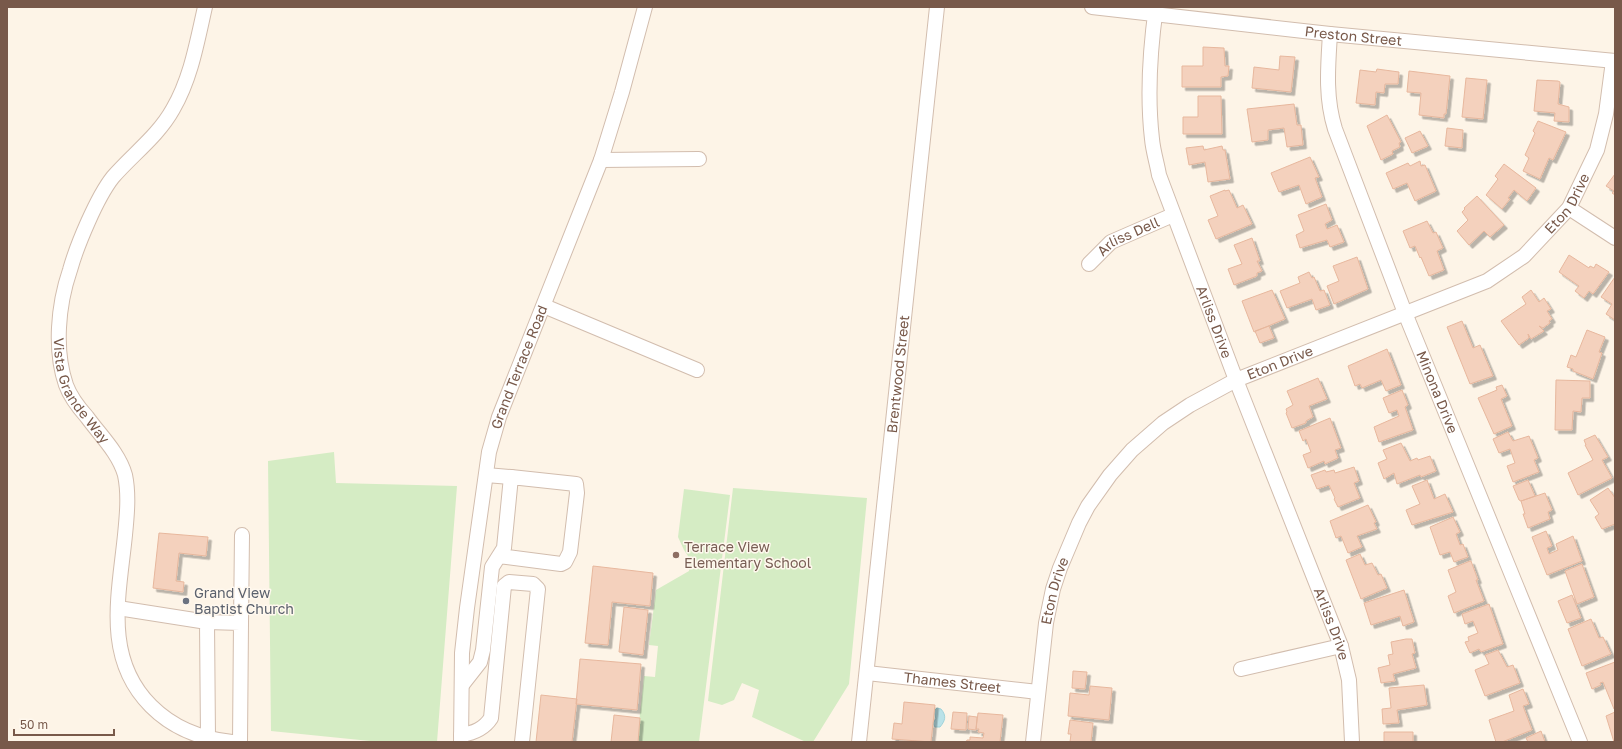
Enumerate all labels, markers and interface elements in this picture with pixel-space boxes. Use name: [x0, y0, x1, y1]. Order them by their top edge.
street label: Preston Street: [1304, 22, 1403, 49]
street label: Eton Drive: [1541, 170, 1593, 237]
street label: Arliss Dell: [1093, 213, 1162, 259]
street label: Arliss Drive: [1193, 283, 1236, 360]
street label: Grand Terrace Road: [487, 302, 551, 431]
street label: Brentwood Street: [883, 314, 912, 434]
street label: Vista Grande Way: [51, 337, 114, 447]
street label: Eton Drive: [1244, 342, 1315, 383]
street label: Minona Drive: [1413, 348, 1462, 436]
place label: Terrace View Elementary School: [684, 538, 811, 571]
marker: Terrace View Elementary School: [671, 550, 681, 560]
street label: Eton Drive: [1037, 554, 1072, 626]
place label: Grand View Baptist Church: [194, 584, 294, 617]
street label: Arliss Drive: [1311, 585, 1353, 662]
marker: Grand View Baptist Church: [181, 596, 191, 606]
street label: Thames Street: [903, 668, 1002, 696]
scale bar: [14, 711, 114, 737]
text: 50 m: [20, 717, 48, 732]

